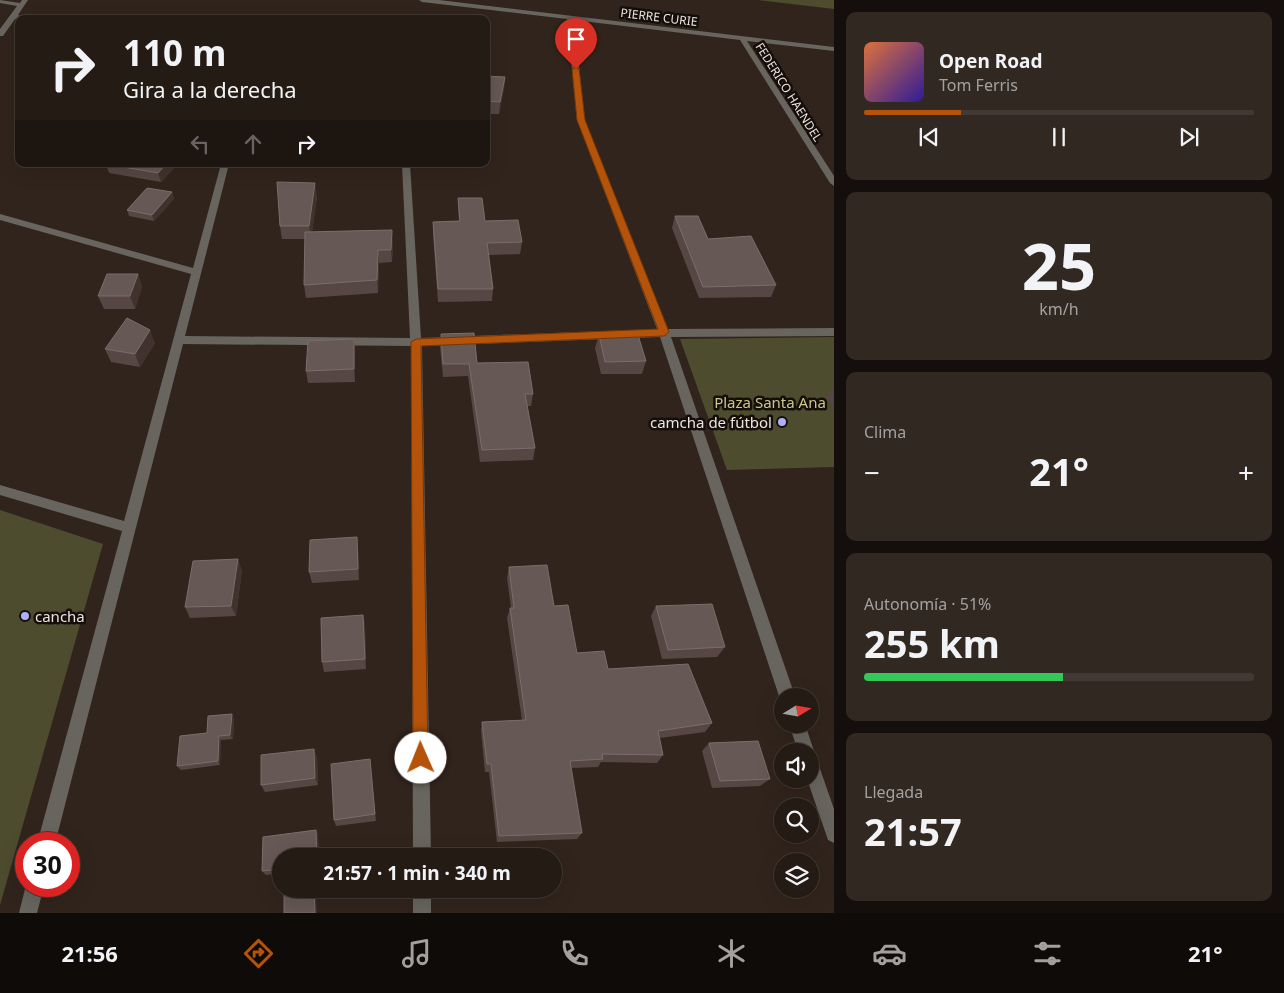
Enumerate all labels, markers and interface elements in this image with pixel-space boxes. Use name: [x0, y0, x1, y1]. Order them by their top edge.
street label: PIERRE CURIE: [620, 4, 698, 30]
pin: [555, 18, 597, 69]
icon: arrive: [562, 25, 590, 53]
text: 110 m: [123, 29, 226, 76]
icon: right: [40, 35, 105, 100]
street label: FEDERICO HAENDEL: [752, 39, 826, 145]
text: Open Road: [939, 48, 1042, 74]
text: Gira a la derecha: [123, 74, 297, 104]
text: Tom Ferris: [939, 74, 1018, 96]
icon: previous: [915, 123, 943, 151]
icon: pause: [1045, 123, 1073, 151]
icon: next: [1175, 123, 1203, 151]
icon: left: [186, 130, 214, 158]
icon: ahead: [239, 130, 267, 158]
icon: right: [292, 130, 320, 158]
text: 25: [1022, 221, 1096, 309]
text: km/h: [1039, 298, 1079, 320]
park label: Plaza Santa Ana: [714, 392, 826, 412]
place label: camcha de fútbol: [650, 412, 772, 432]
marker: camcha de fútbol: [776, 416, 788, 428]
text: Clima: [864, 421, 906, 443]
text: 21°: [1029, 445, 1089, 497]
text: −: [864, 453, 880, 491]
text: +: [1238, 453, 1254, 491]
text: Autonomía · 51%: [864, 593, 991, 615]
place label: cancha: [35, 606, 85, 626]
marker: cancha: [19, 610, 31, 622]
text: 255 km: [864, 617, 1000, 669]
north arrow: [774, 688, 819, 732]
map controls: [774, 688, 819, 898]
position arrow: [394, 731, 446, 783]
button: sound: [774, 743, 819, 788]
text: Llegada: [864, 781, 923, 803]
button: search: [774, 798, 819, 843]
text: 21:57: [864, 805, 962, 857]
speed limit sign: 30: [15, 832, 80, 897]
button: layers: [774, 853, 819, 898]
text: 21:57 · 1 min · 340 m: [323, 860, 511, 886]
icon: directions: [241, 936, 276, 971]
icon: music: [399, 936, 434, 971]
icon: phone: [557, 936, 592, 971]
icon: climate: [714, 936, 749, 971]
icon: car: [872, 936, 907, 971]
icon: filters: [1030, 936, 1065, 971]
text: 21:56: [61, 938, 118, 968]
text: 21°: [1188, 938, 1222, 968]

